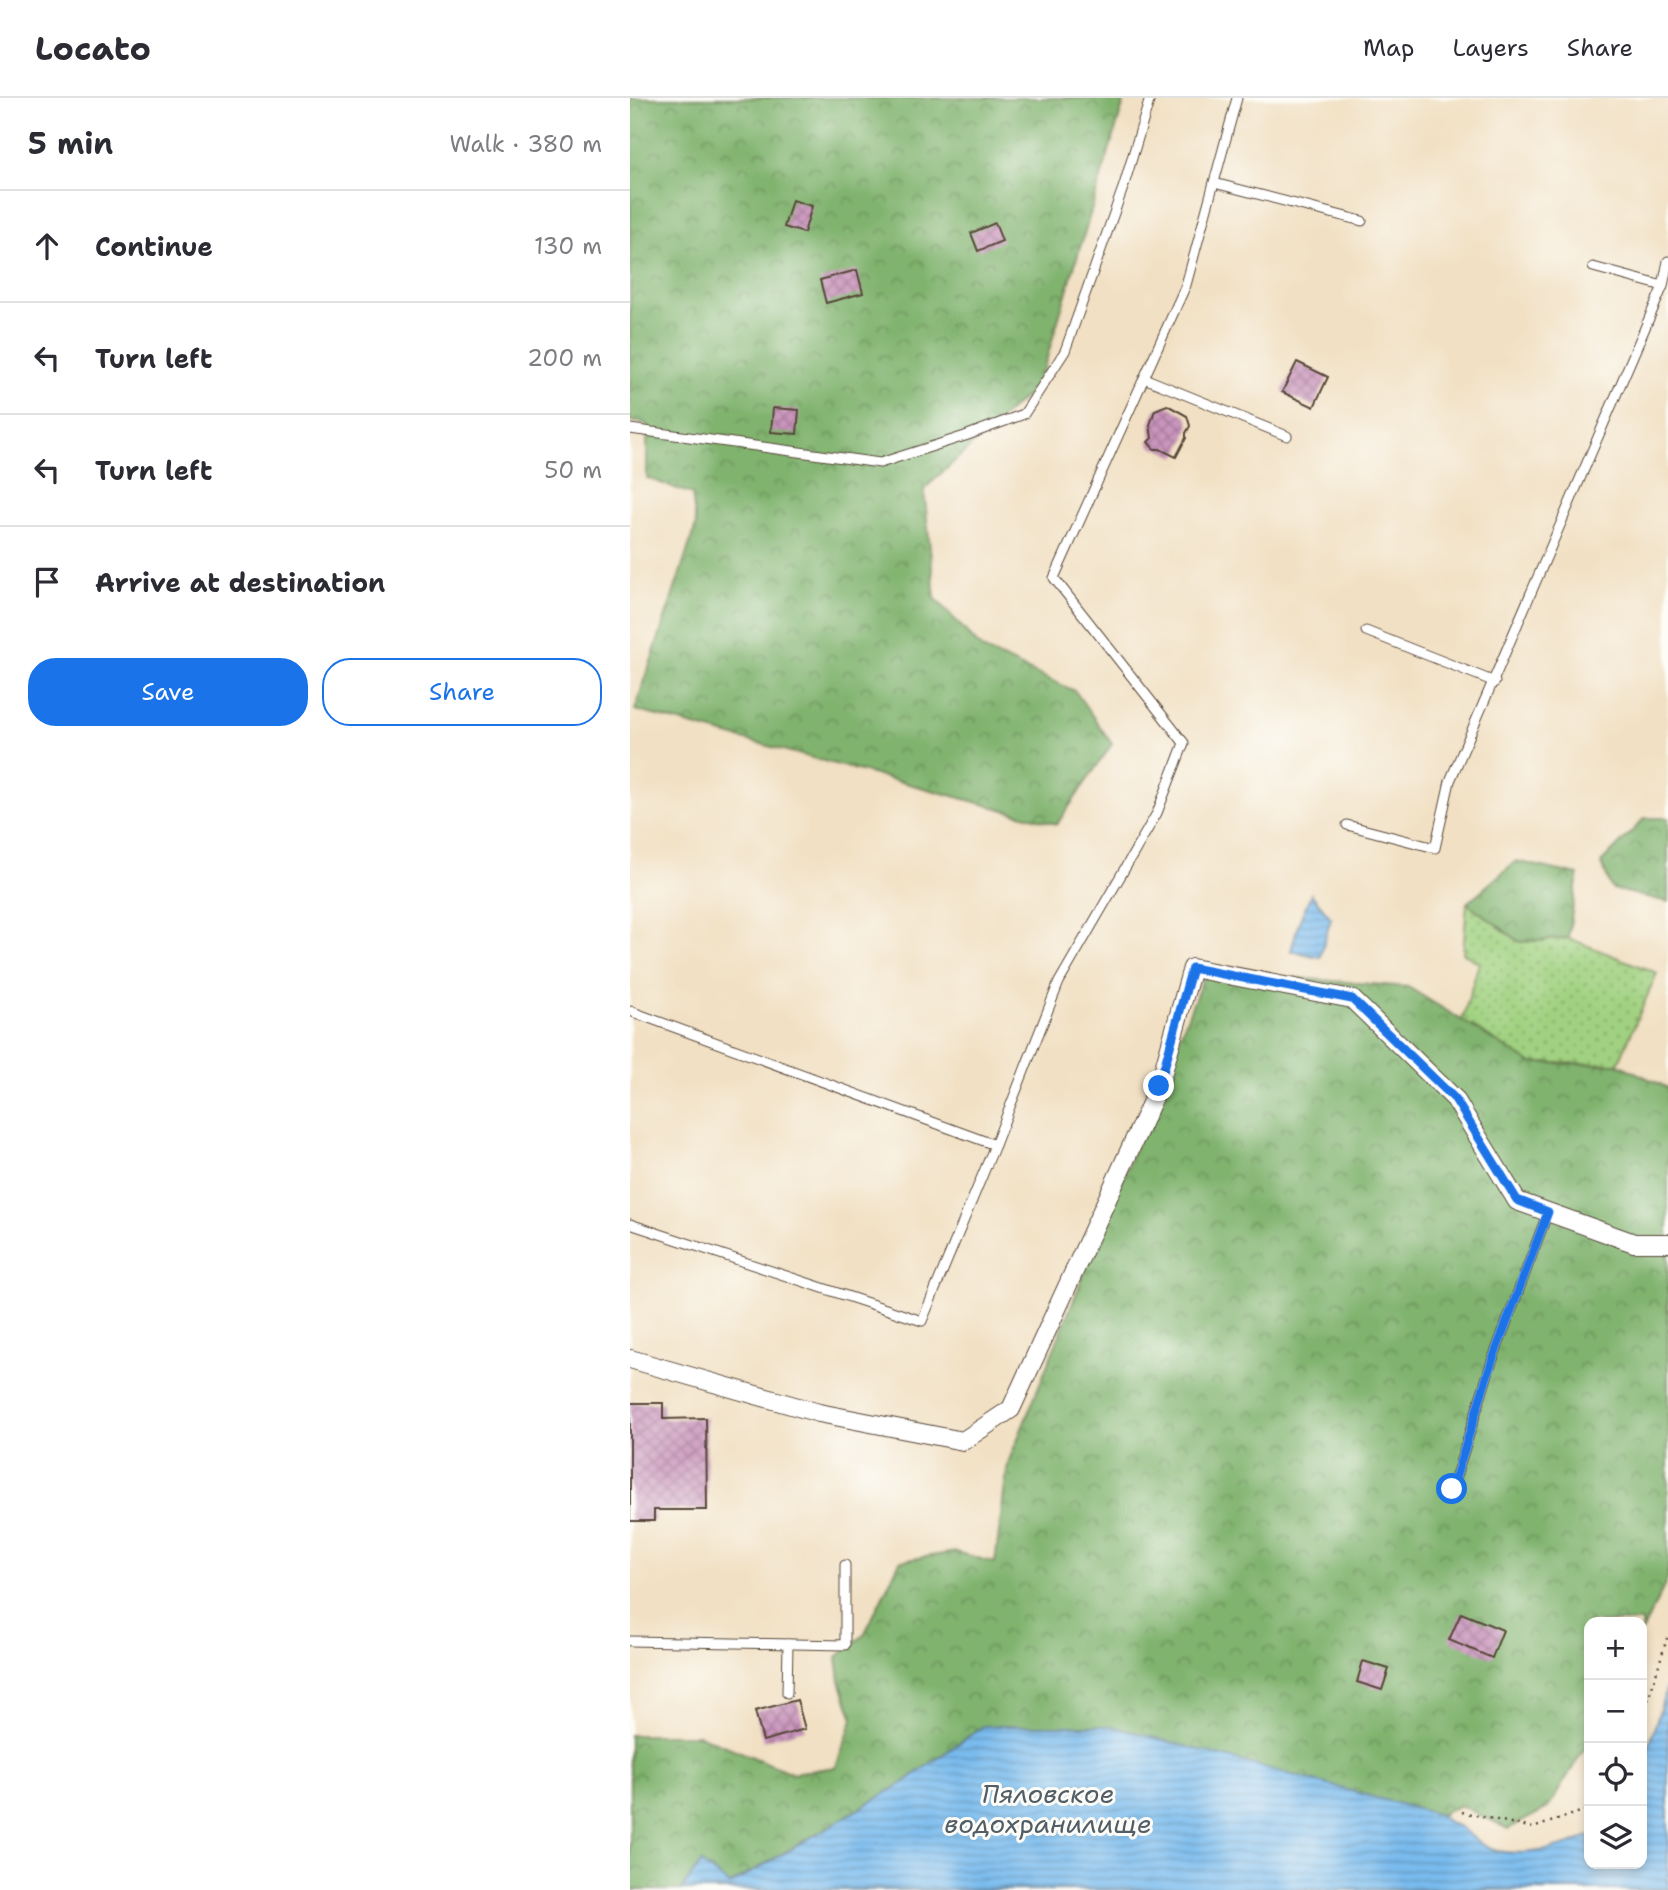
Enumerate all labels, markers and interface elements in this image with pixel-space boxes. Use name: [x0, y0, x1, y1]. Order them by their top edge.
text: Locato: [35, 26, 151, 71]
text: Map: [1363, 32, 1414, 64]
text: Layers: [1452, 32, 1529, 64]
text: Share: [1567, 32, 1633, 64]
text: 5 min: [28, 123, 113, 164]
text: Walk · 380 m: [449, 129, 602, 159]
icon: ahead: [28, 227, 66, 265]
text: Continue: [95, 229, 213, 264]
text: 130 m: [534, 231, 602, 261]
icon: left: [28, 339, 66, 377]
text: Turn left: [95, 341, 212, 376]
text: 200 m: [527, 343, 602, 373]
icon: left: [28, 451, 66, 489]
text: Turn left: [95, 453, 212, 488]
text: 50 m: [544, 455, 602, 485]
icon: arrive: [28, 563, 66, 601]
text: Arrive at destination: [95, 565, 385, 600]
button: Save: [28, 658, 308, 726]
button: Share: [322, 658, 602, 726]
route end: [1143, 1070, 1174, 1101]
route start: [1436, 1473, 1467, 1504]
map controls: [1584, 1617, 1647, 1869]
button: +: [1584, 1617, 1647, 1680]
button: −: [1584, 1680, 1647, 1743]
button: locate: [1584, 1743, 1647, 1806]
water label: Пяловское водохранилище: [944, 1776, 1152, 1841]
button: layers: [1584, 1806, 1647, 1869]

